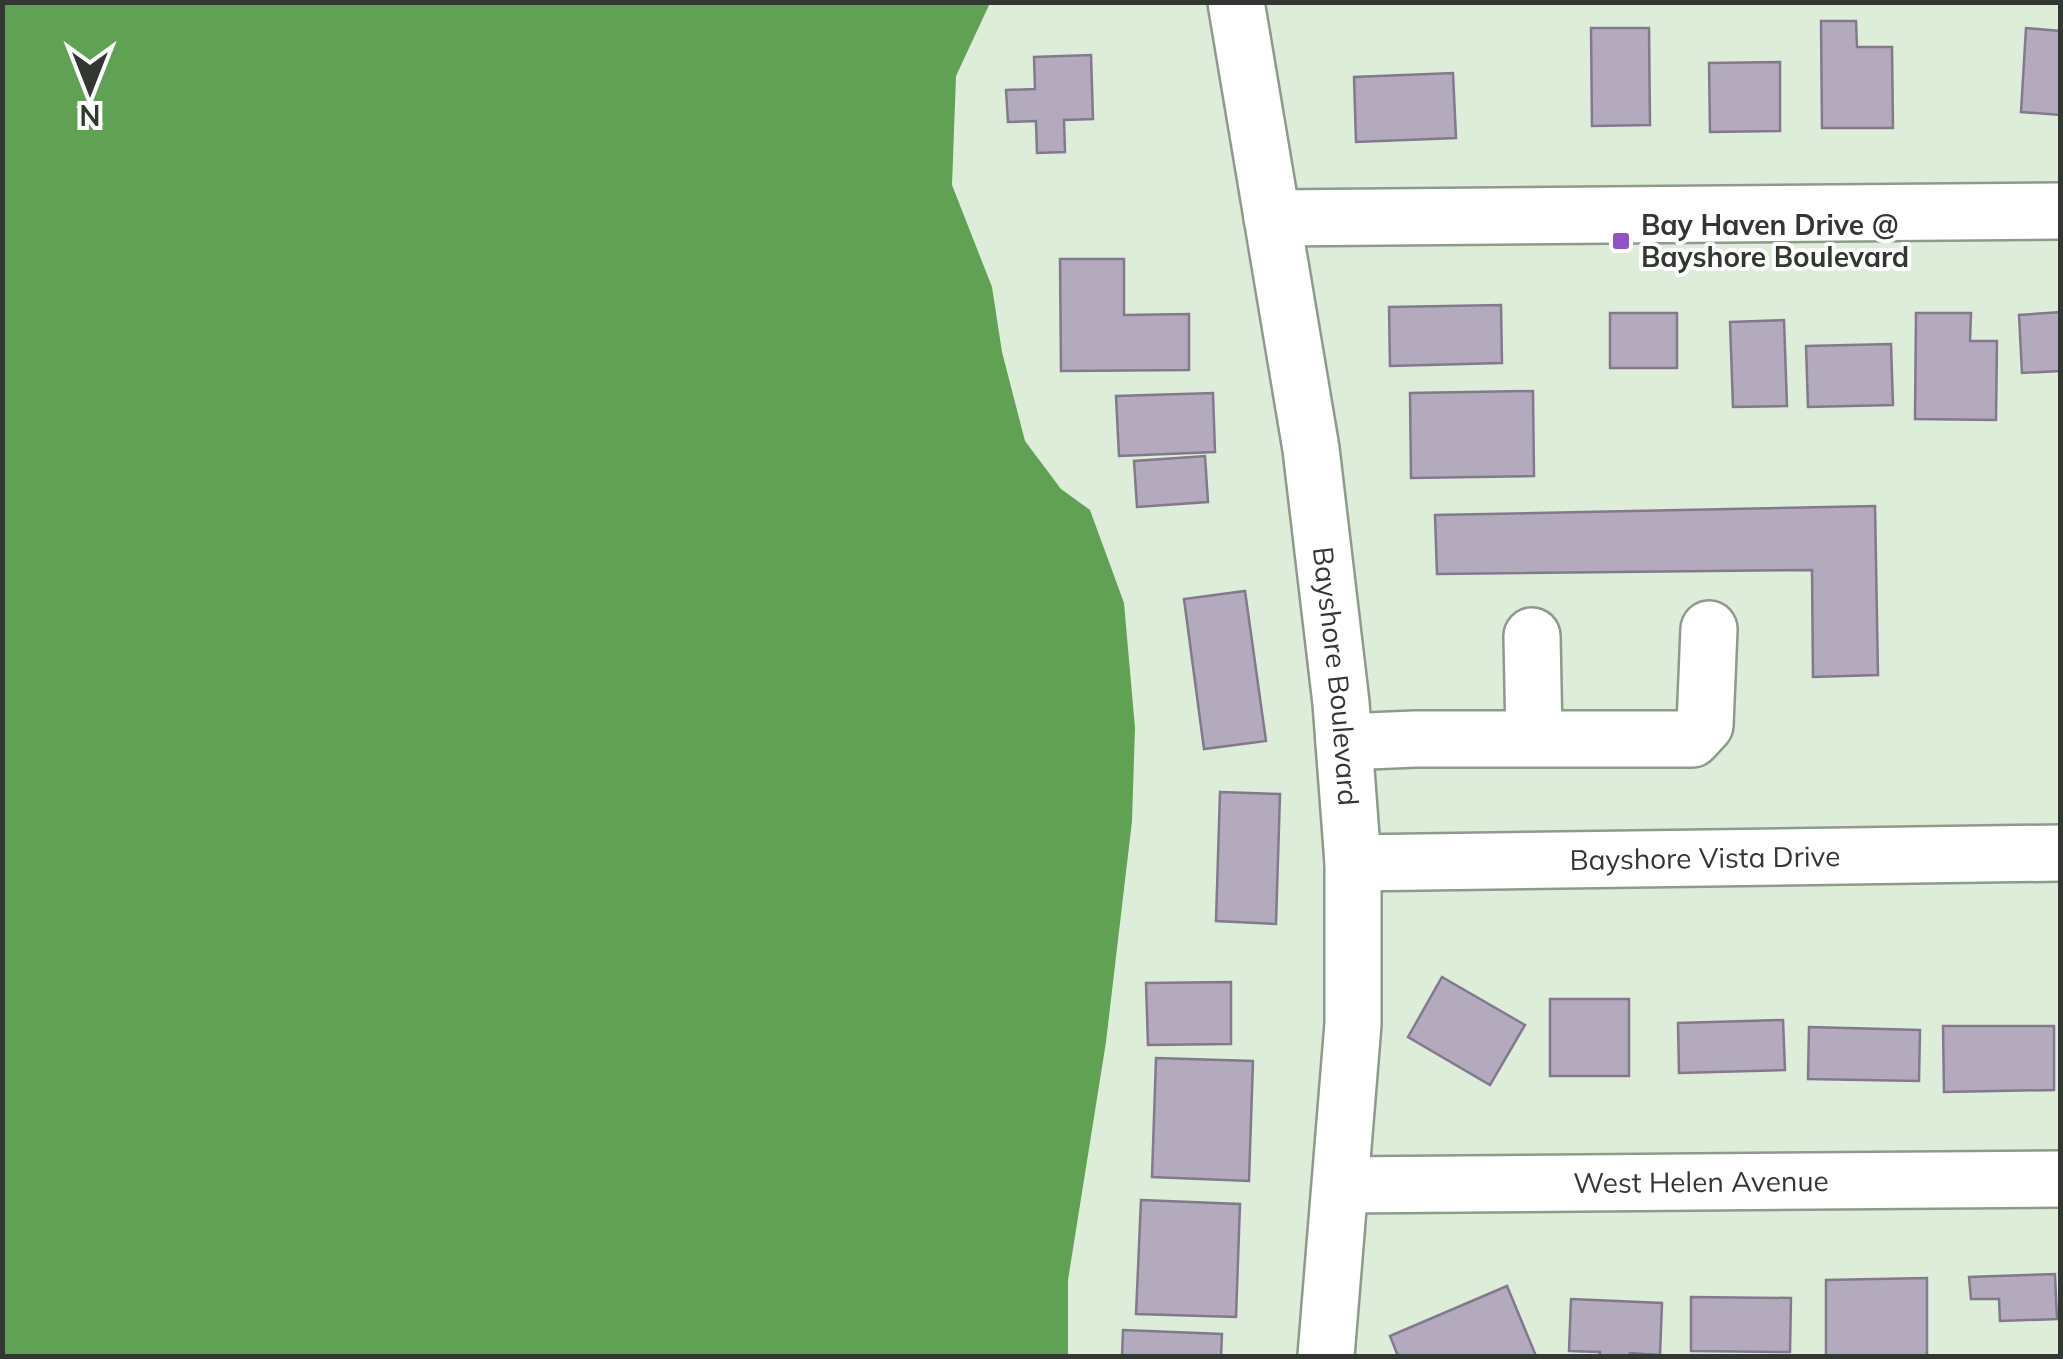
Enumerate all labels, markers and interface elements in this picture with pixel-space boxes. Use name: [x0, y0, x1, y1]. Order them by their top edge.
north arrow: [40, 40, 140, 140]
text: N: [79, 98, 101, 133]
place label: Bay Haven Drive @ Bayshore Boulevard: [1641, 207, 1909, 274]
marker: Bay Haven Drive @ Bayshore Boulevard: [1610, 230, 1632, 252]
street label: Bayshore Boulevard: [1306, 545, 1367, 807]
street label: Bayshore Vista Drive: [1569, 838, 1841, 877]
street label: West Helen Avenue: [1573, 1163, 1829, 1200]

